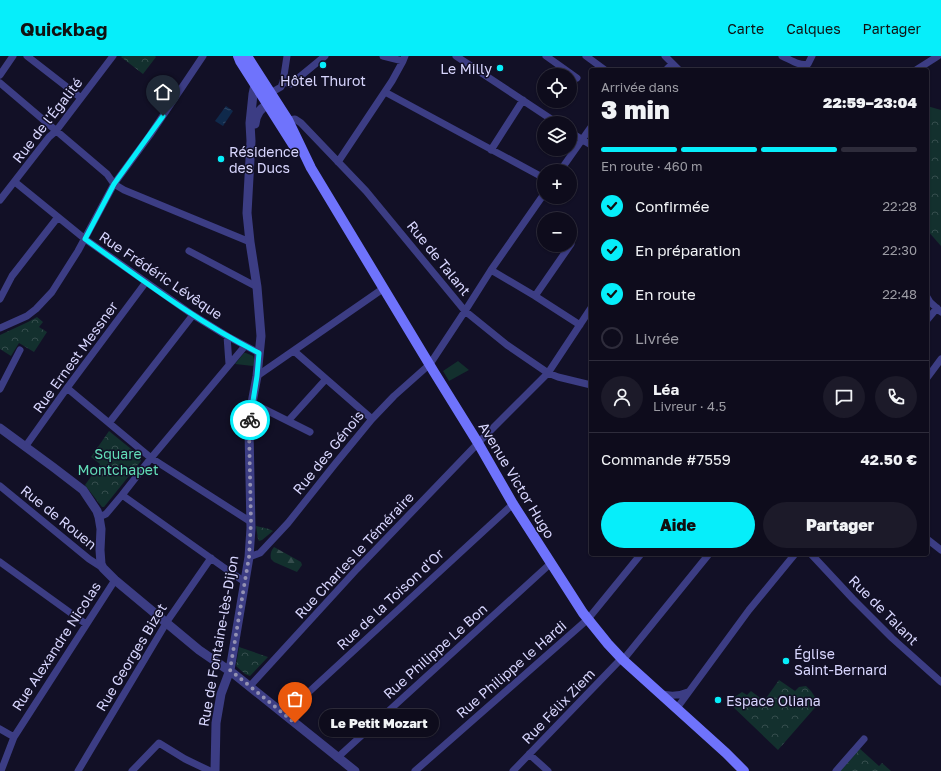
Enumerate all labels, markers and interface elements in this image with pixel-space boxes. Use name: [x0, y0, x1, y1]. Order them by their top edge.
text: Quickbag: [20, 17, 107, 40]
text: Carte: [727, 20, 764, 37]
text: Calques: [786, 20, 841, 37]
text: Partager: [863, 20, 921, 37]
marker: Hôtel Thurot: [318, 60, 328, 70]
place label: Le Milly: [440, 60, 492, 77]
marker: Le Milly: [495, 63, 505, 73]
map controls: [537, 68, 577, 252]
button: locate: [537, 68, 577, 108]
place label: Hôtel Thurot: [280, 72, 366, 89]
street label: Rue de l'Égalité: [8, 74, 86, 166]
pin: [146, 75, 180, 116]
text: Arrivée dans: [601, 79, 679, 95]
icon: home: [152, 81, 174, 103]
text: 22:59–23:04: [823, 93, 917, 111]
text: 3 min: [601, 94, 670, 125]
button: layers: [537, 116, 577, 156]
place label: Résidence des Ducs: [229, 143, 299, 176]
marker: Résidence des Ducs: [216, 154, 226, 164]
text: En route · 460 m: [601, 158, 703, 174]
button: +: [537, 164, 577, 204]
icon: check: [601, 195, 623, 217]
text: Confirmée: [635, 197, 709, 215]
text: 22:28: [883, 198, 917, 214]
button: −: [537, 212, 577, 252]
street label: Rue de Talant: [404, 217, 474, 299]
street label: Rue Frédéric Lévêque: [96, 227, 226, 323]
icon: check: [601, 239, 623, 261]
text: En préparation: [635, 241, 741, 259]
text: 22:30: [882, 242, 917, 258]
icon: check: [601, 283, 623, 305]
text: En route: [635, 285, 696, 303]
text: 22:48: [882, 286, 917, 302]
street label: Rue Ernest Messner: [29, 297, 122, 416]
text: Livrée: [635, 329, 679, 347]
button: person: [601, 376, 643, 418]
button: chat: [823, 376, 865, 418]
button: phone: [875, 376, 917, 418]
text: Léa: [653, 380, 679, 398]
text: Livreur · 4.5: [653, 398, 726, 414]
courier: [230, 400, 270, 440]
street label: Rue des Génois: [289, 407, 367, 497]
icon: bike: [239, 409, 261, 431]
street label: Avenue Victor Hugo: [476, 419, 558, 541]
park label: Square Montchapet: [78, 445, 159, 478]
text: Commande #7559: [601, 450, 731, 468]
text: 42.50 €: [860, 450, 917, 468]
street label: Rue de Rouen: [18, 481, 100, 553]
street label: Rue Charles le Téméraire: [291, 488, 417, 622]
button: Aide: [601, 502, 755, 548]
button: Partager: [763, 502, 917, 548]
street label: Rue de la Toison d'Or: [333, 545, 448, 653]
street label: Rue de Fontaine-lès-Dijon: [195, 554, 241, 728]
street label: Rue de Talant: [846, 572, 922, 648]
street label: Rue Alexandre Nicolas: [8, 578, 104, 714]
street label: Rue Georges Bizet: [92, 600, 170, 714]
street label: Rue Philippe Le Bon: [380, 600, 490, 702]
street label: Rue Philippe le Hardi: [453, 617, 569, 721]
place label: Église Saint-Bernard: [794, 645, 887, 678]
marker: Église Saint-Bernard: [781, 656, 791, 666]
street label: Rue Félix Ziem: [518, 665, 598, 747]
pin: [278, 682, 312, 723]
icon: bag: [284, 688, 306, 710]
place label: Espace Oliana: [726, 692, 821, 709]
marker: Espace Oliana: [713, 695, 723, 705]
callout: Le Petit Mozart: [319, 709, 439, 737]
text: Le Petit Mozart: [330, 715, 428, 731]

